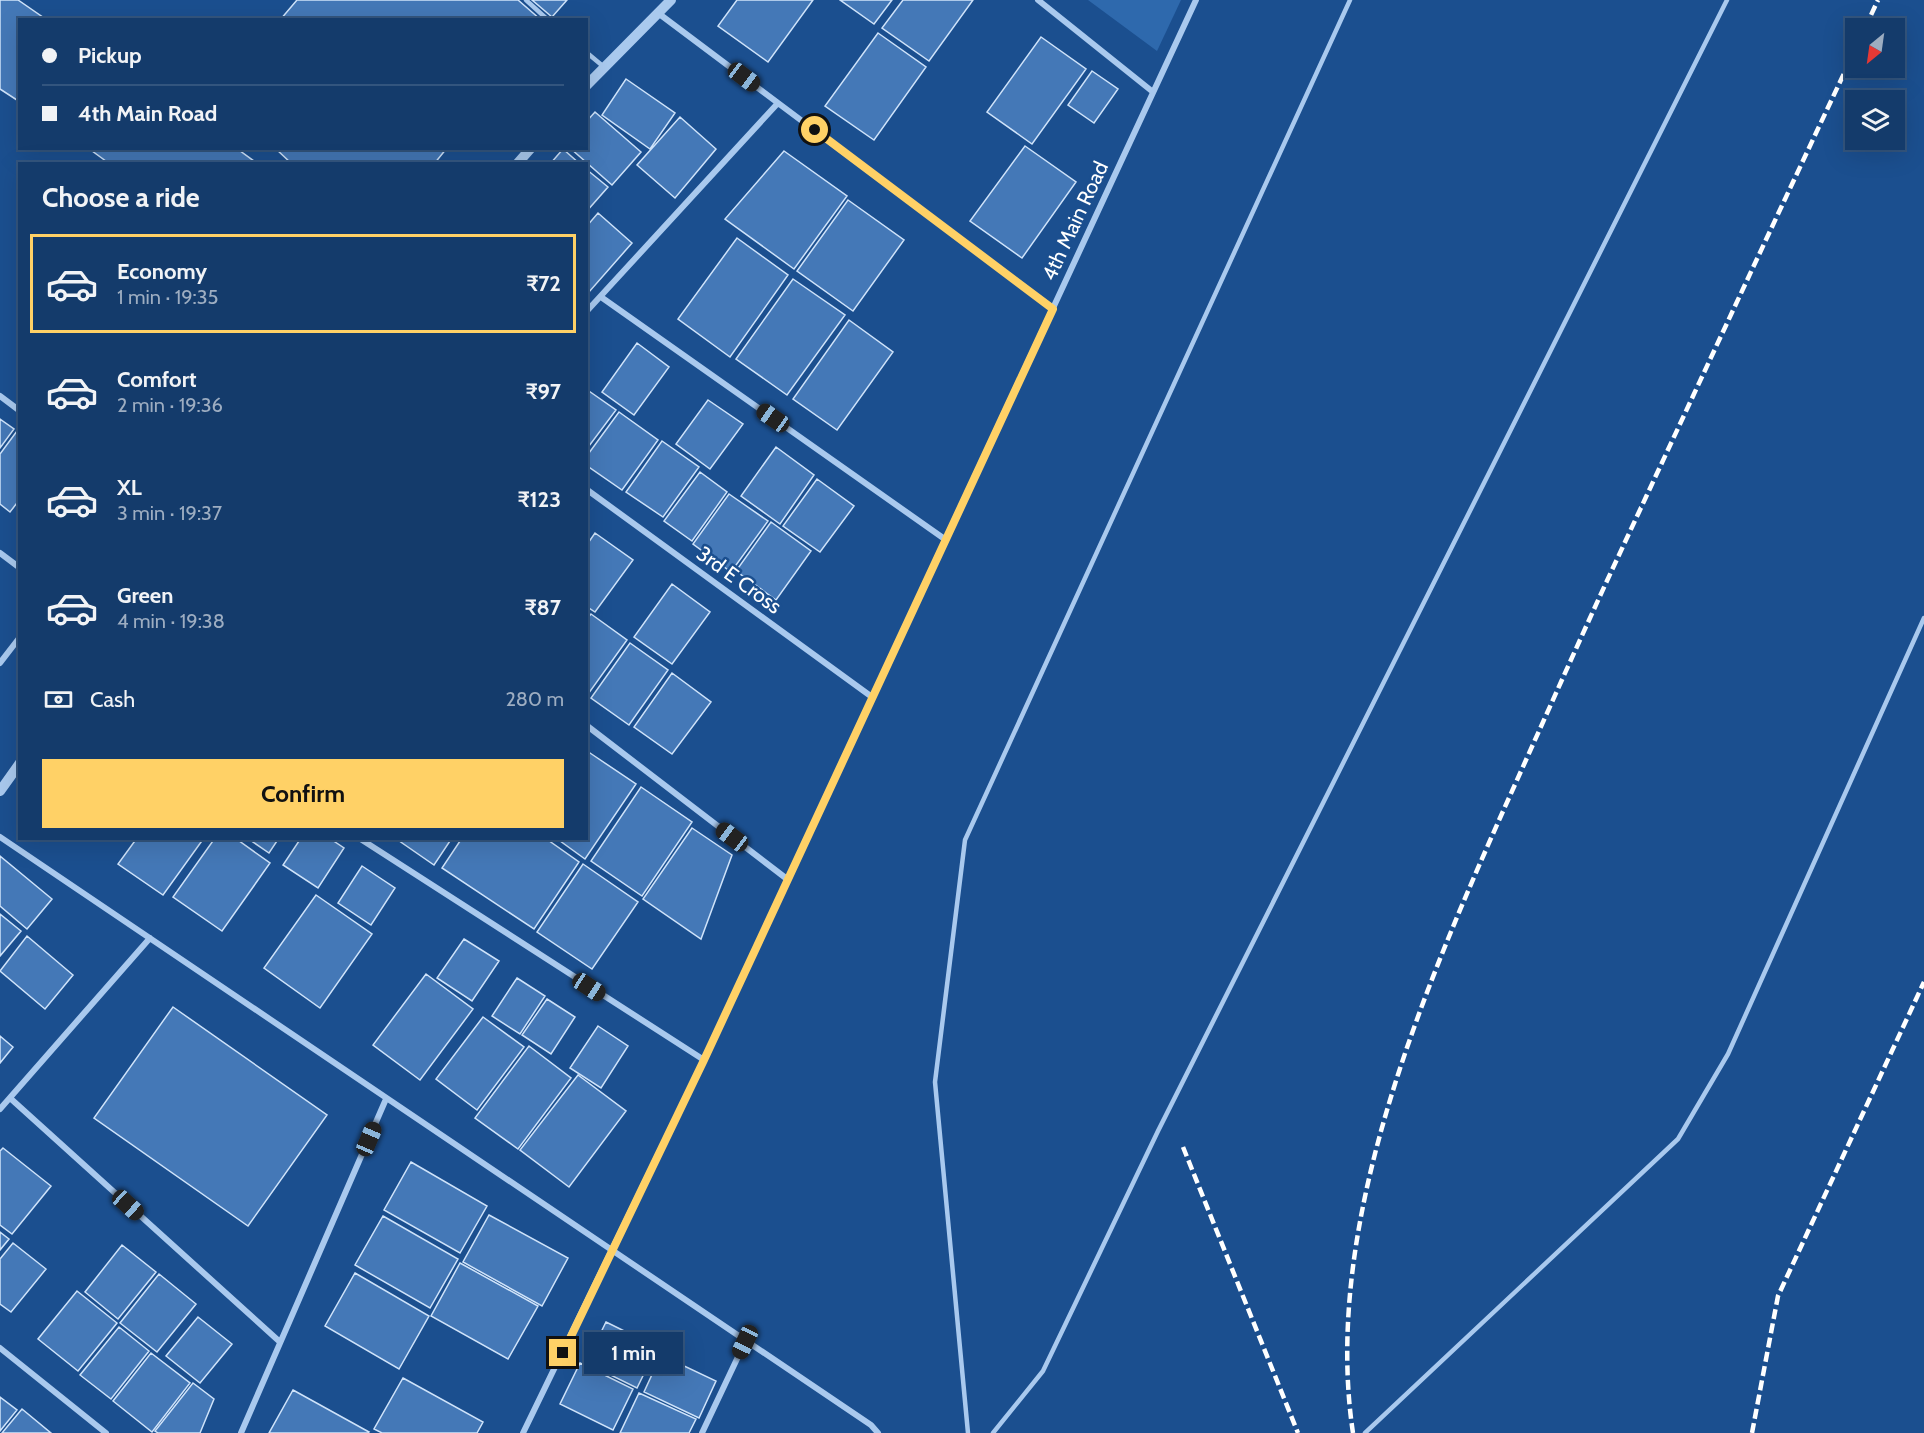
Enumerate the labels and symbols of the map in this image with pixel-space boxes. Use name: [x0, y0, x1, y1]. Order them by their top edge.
north arrow: [1845, 18, 1905, 78]
car: [724, 59, 764, 95]
route start: [801, 116, 828, 143]
street label: 4th Main Road: [1036, 157, 1113, 284]
car: [753, 400, 793, 436]
street label: 3rd E Cross: [692, 541, 787, 619]
car: [712, 819, 752, 855]
car: [569, 970, 609, 1004]
car: [354, 1119, 384, 1159]
car: [109, 1186, 147, 1224]
car: [729, 1322, 761, 1362]
callout: 1 min: [584, 1332, 683, 1374]
route end: [549, 1339, 576, 1366]

